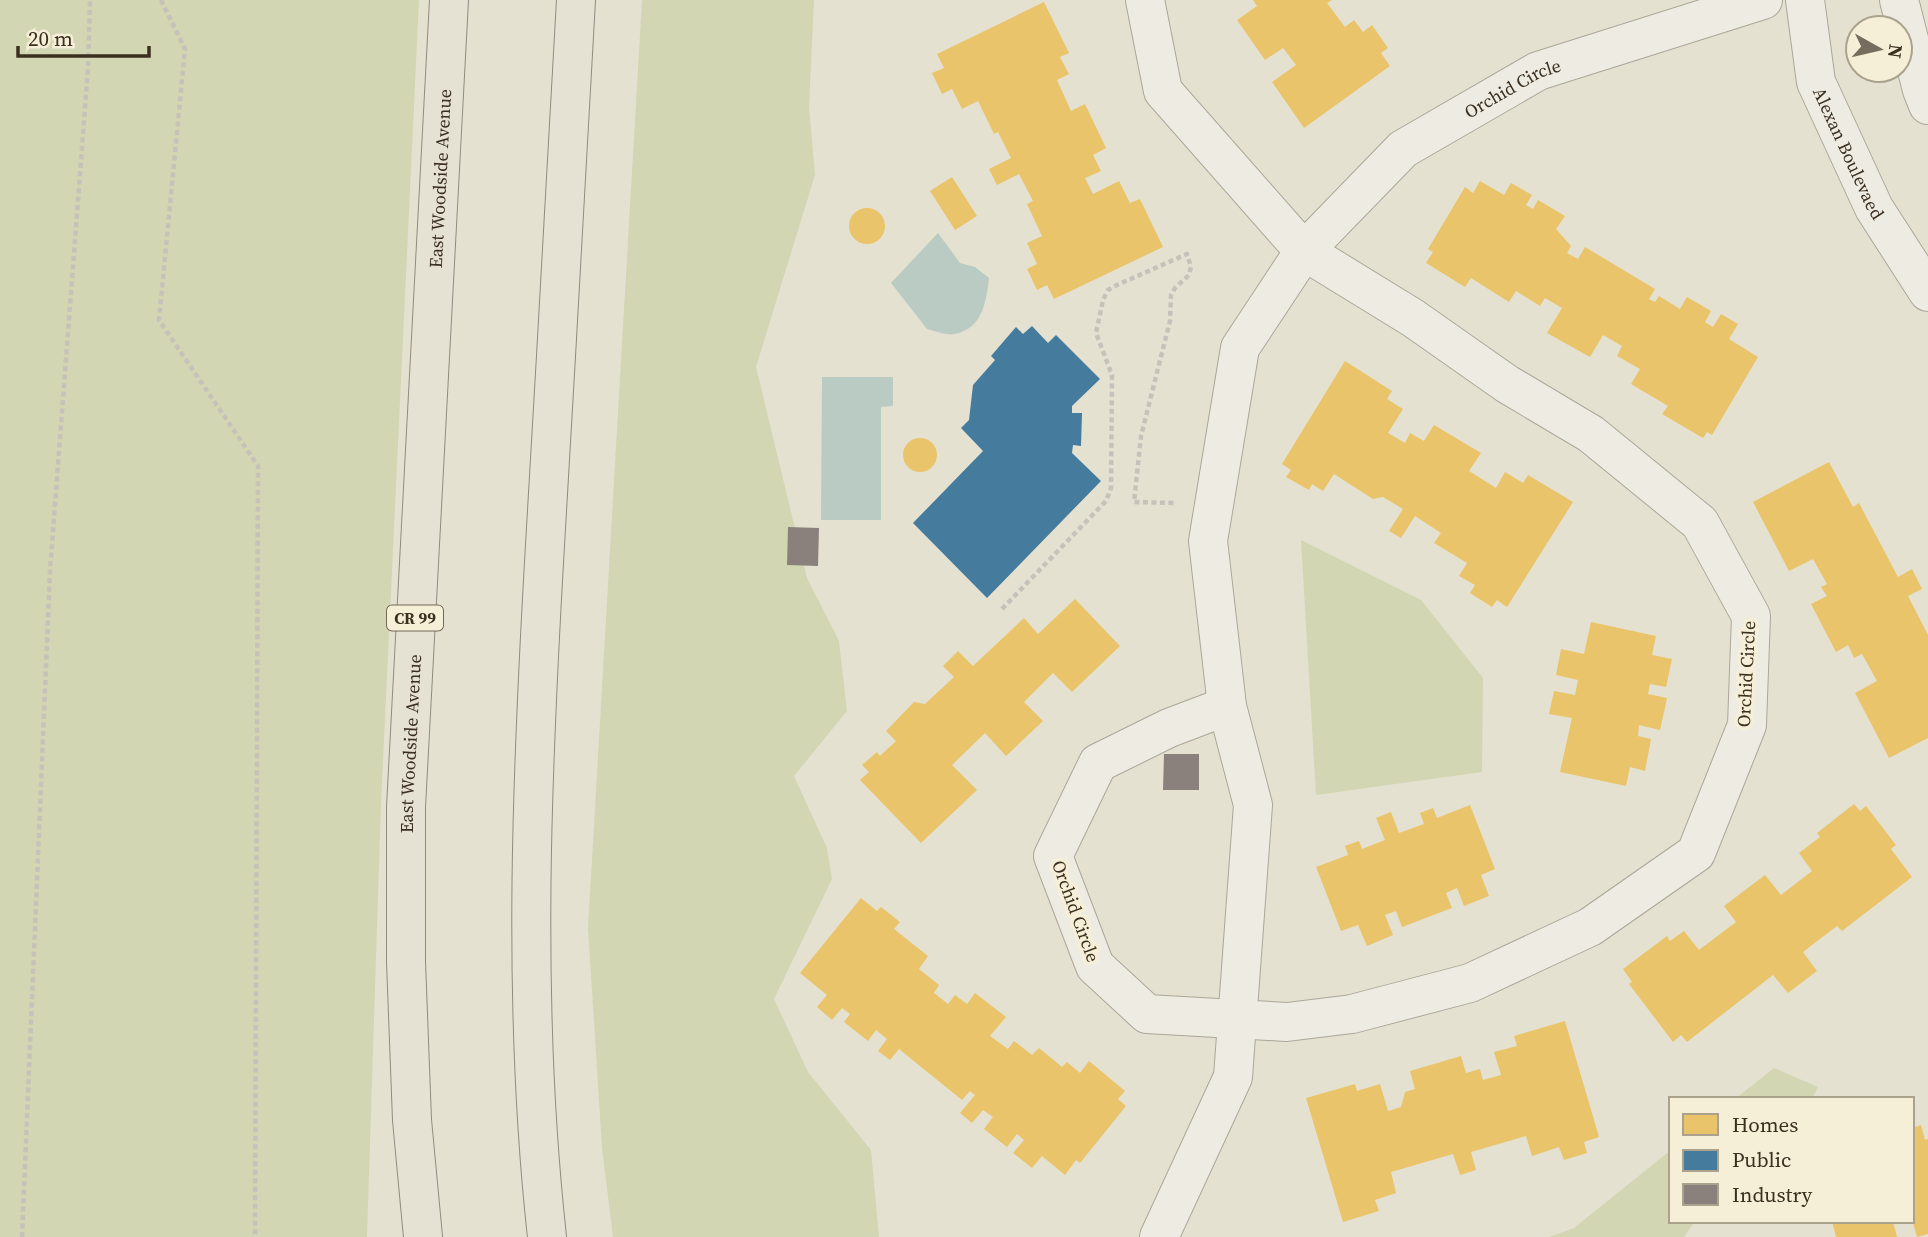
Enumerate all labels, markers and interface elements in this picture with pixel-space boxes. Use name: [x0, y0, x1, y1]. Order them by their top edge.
scale bar: [18, 14, 149, 58]
north arrow: [1844, 14, 1914, 84]
text: 20 m: [28, 24, 73, 53]
text: N: [1882, 43, 1910, 60]
street label: Orchid Circle: [1459, 52, 1564, 124]
street label: Alexan Boulevaed: [1807, 83, 1891, 224]
street label: East Woodside Avenue: [422, 88, 457, 269]
road number: CR 99: [387, 606, 443, 631]
street label: Orchid Circle: [1731, 620, 1761, 728]
street label: East Woodside Avenue: [394, 654, 427, 833]
street label: Orchid Circle: [1046, 857, 1106, 965]
legend: [1669, 1097, 1914, 1223]
text: Homes: [1732, 1110, 1798, 1139]
text: Public: [1732, 1145, 1791, 1174]
text: Industry: [1732, 1180, 1812, 1209]

